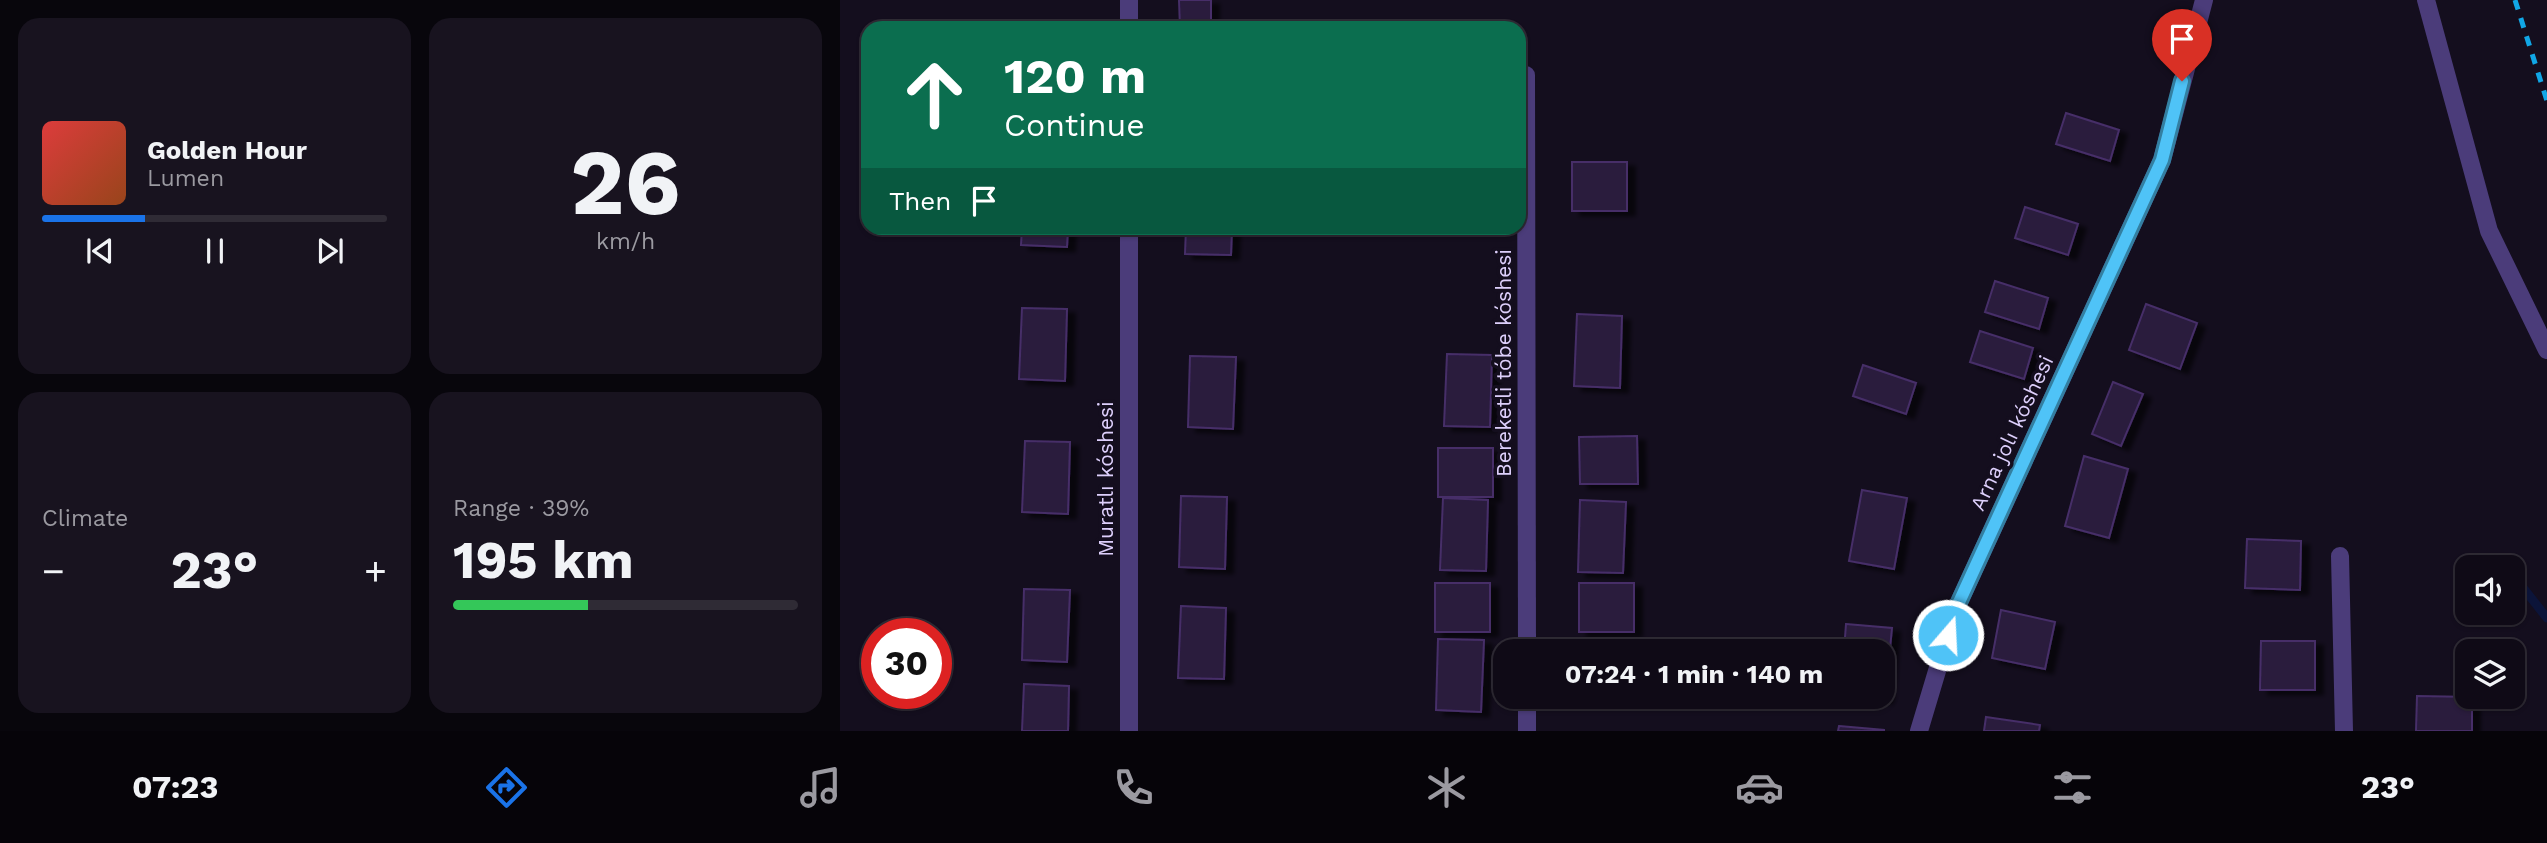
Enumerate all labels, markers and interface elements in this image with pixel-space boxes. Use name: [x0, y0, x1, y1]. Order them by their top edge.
pin: [2152, 9, 2212, 81]
icon: arrive: [2163, 20, 2201, 58]
text: 120 m: [1004, 47, 1146, 105]
icon: ahead: [889, 49, 980, 140]
text: Continue: [1004, 106, 1145, 144]
text: 26: [570, 129, 681, 236]
text: Golden Hour: [147, 135, 307, 165]
text: Lumen: [147, 165, 224, 192]
icon: arrive: [965, 182, 1003, 220]
text: Then: [889, 186, 951, 216]
text: km/h: [596, 228, 655, 255]
icon: previous: [81, 232, 119, 270]
icon: pause: [196, 232, 234, 270]
icon: next: [311, 232, 349, 270]
street label: Bereketli tóbe kóshesi: [1491, 249, 1516, 477]
street label: Arna jolı kóshesi: [1965, 351, 2058, 514]
street label: Muratlı kóshesi: [1093, 401, 1118, 557]
text: Range · 39%: [453, 495, 589, 522]
text: Climate: [42, 505, 128, 532]
text: 195 km: [453, 530, 634, 591]
text: 23°: [171, 540, 258, 601]
text: −: [42, 549, 65, 593]
text: +: [364, 549, 387, 593]
map controls: [2455, 555, 2525, 709]
button: sound: [2455, 555, 2525, 625]
position arrow: [1911, 598, 1985, 672]
speed limit sign: 30: [861, 618, 952, 709]
button: layers: [2455, 639, 2525, 709]
text: 07:24 · 1 min · 140 m: [1565, 659, 1823, 689]
icon: directions: [482, 763, 531, 812]
icon: music: [796, 763, 845, 812]
icon: phone: [1109, 763, 1158, 812]
icon: climate: [1422, 763, 1471, 812]
icon: car: [1735, 763, 1784, 812]
icon: filters: [2048, 763, 2097, 812]
text: 07:23: [132, 768, 218, 806]
text: 23°: [2361, 768, 2415, 806]

